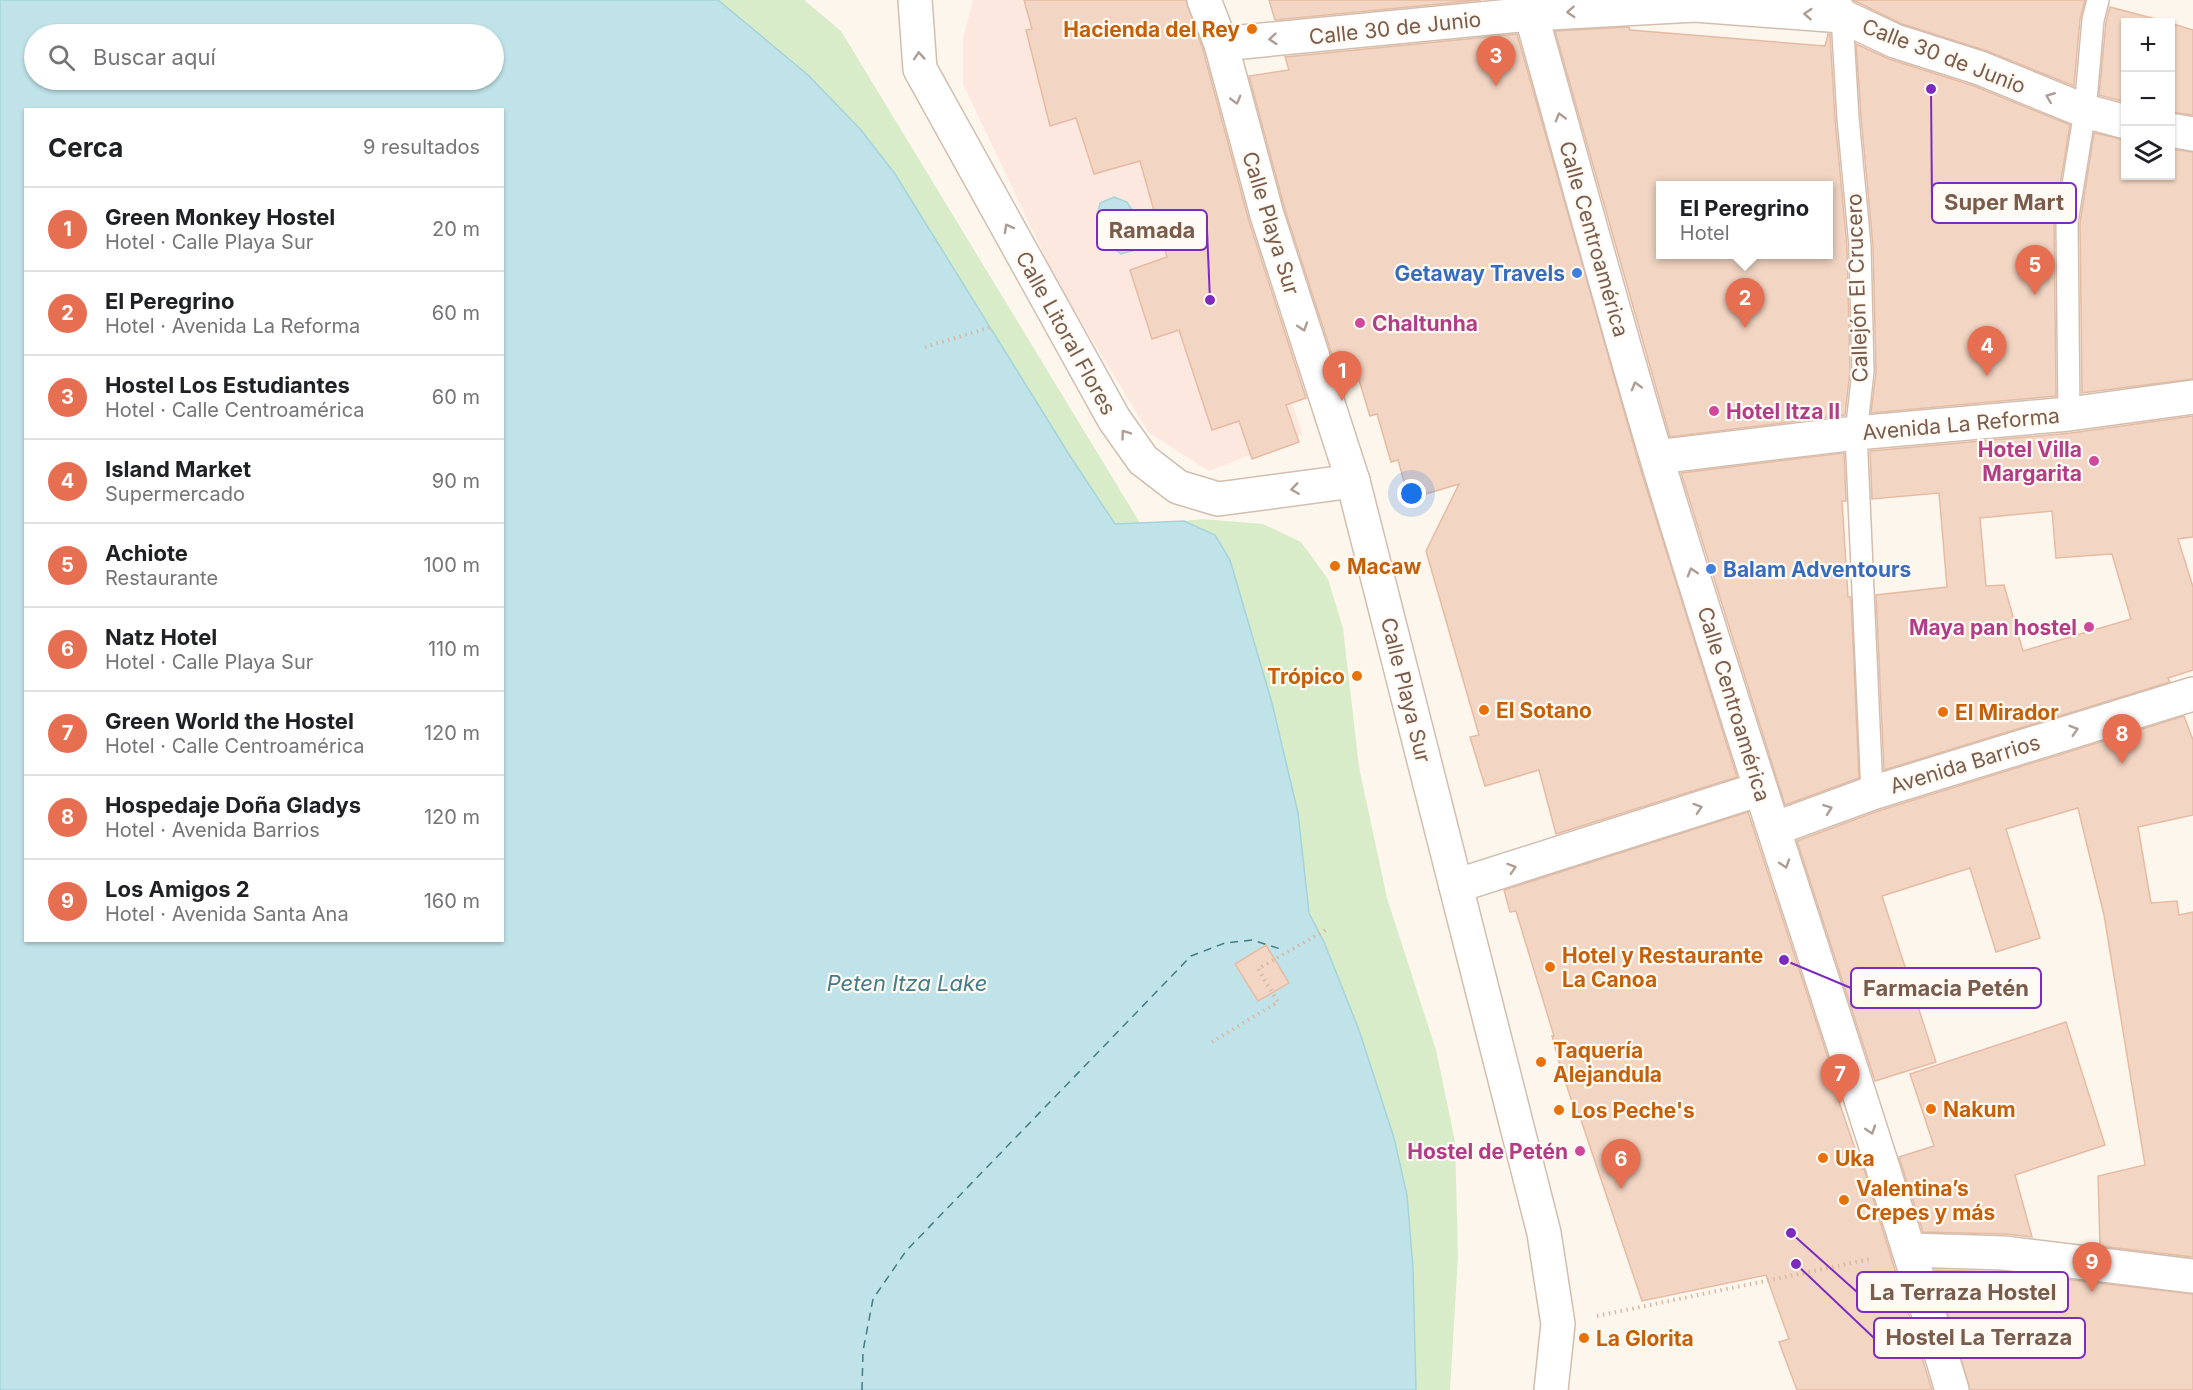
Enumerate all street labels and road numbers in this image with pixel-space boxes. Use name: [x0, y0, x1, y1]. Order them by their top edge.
street label: Calle 30 de Junio: [1308, 7, 1482, 49]
street label: Calle 30 de Junio: [1859, 13, 2029, 99]
street label: Calle Centroamérica: [1554, 138, 1634, 340]
street label: Calle Playa Sur: [1237, 148, 1305, 298]
street label: Callejón El Crucero: [1841, 193, 1873, 383]
street label: Calle Litoral Flores: [1011, 247, 1121, 419]
street label: Avenida La Reforma: [1861, 403, 2061, 445]
street label: Calle Centroamérica: [1692, 604, 1776, 804]
street label: Calle Playa Sur: [1376, 615, 1436, 765]
street label: Avenida Barrios: [1887, 729, 2043, 799]

